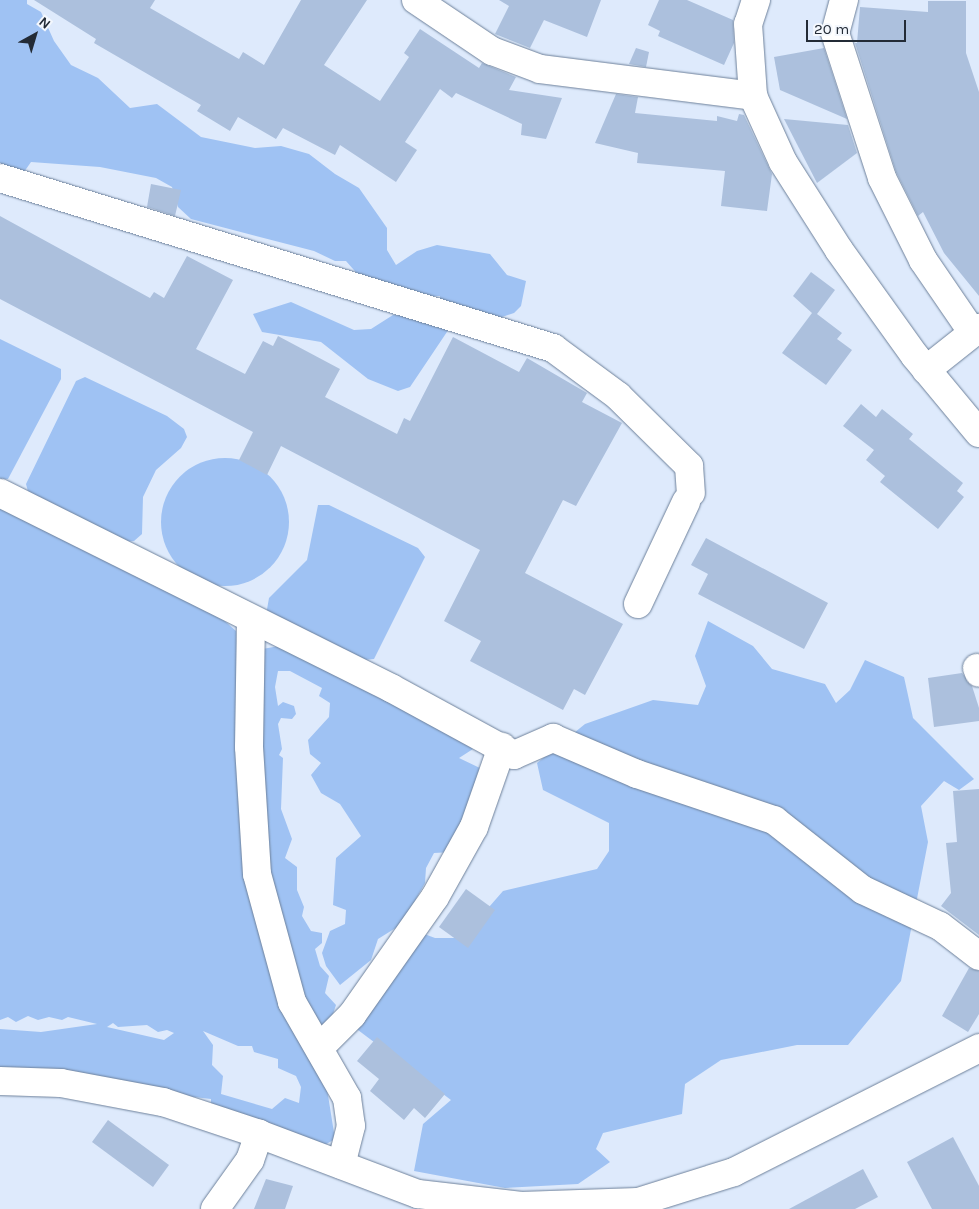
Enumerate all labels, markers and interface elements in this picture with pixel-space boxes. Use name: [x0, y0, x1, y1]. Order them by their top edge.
north arrow: [10, 10, 60, 60]
scale bar: [809, 10, 909, 42]
text: N: [35, 13, 54, 33]
text: 20 m: [814, 20, 849, 38]

